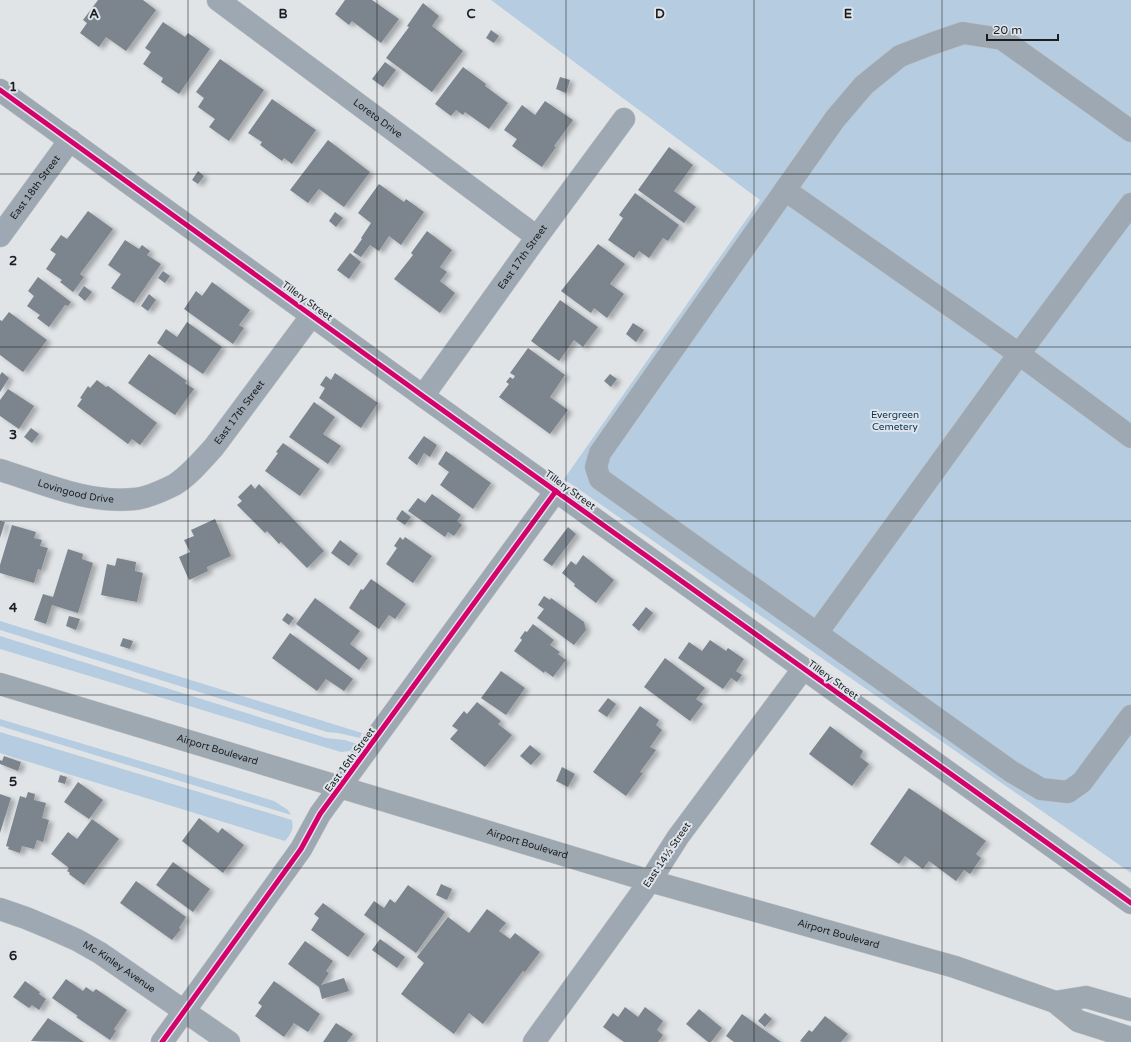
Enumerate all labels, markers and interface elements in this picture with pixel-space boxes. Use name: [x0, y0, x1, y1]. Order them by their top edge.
text: A: [89, 6, 99, 22]
text: B: [278, 6, 288, 22]
text: C: [466, 6, 476, 22]
text: D: [655, 6, 665, 22]
text: E: [844, 6, 852, 22]
scale bar: [987, 16, 1058, 42]
text: 20 m: [993, 23, 1022, 37]
text: 1: [9, 79, 17, 95]
street label: Loreto Drive: [351, 96, 405, 141]
street label: East 18th Street: [8, 153, 63, 222]
street label: East 17th Street: [495, 222, 550, 292]
text: 2: [9, 253, 17, 269]
street label: Tillery Street: [279, 279, 335, 323]
street label: East 17th Street: [212, 378, 267, 447]
park label: Evergreen Cemetery: [871, 409, 919, 433]
text: 3: [9, 427, 17, 443]
street label: Tillery Street: [542, 468, 598, 512]
street label: Lovingood Drive: [36, 477, 114, 506]
text: 4: [9, 600, 18, 616]
street label: Tillery Street: [805, 658, 861, 702]
street label: East 16th Street: [323, 725, 378, 795]
street label: Airport Boulevard: [175, 732, 259, 768]
text: 5: [9, 774, 17, 790]
street label: East 14½ Street: [641, 820, 693, 890]
street label: Airport Boulevard: [485, 826, 569, 862]
street label: Airport Boulevard: [796, 917, 881, 951]
street label: Mc Kinley Avenue: [81, 939, 158, 996]
text: 6: [9, 948, 17, 964]

